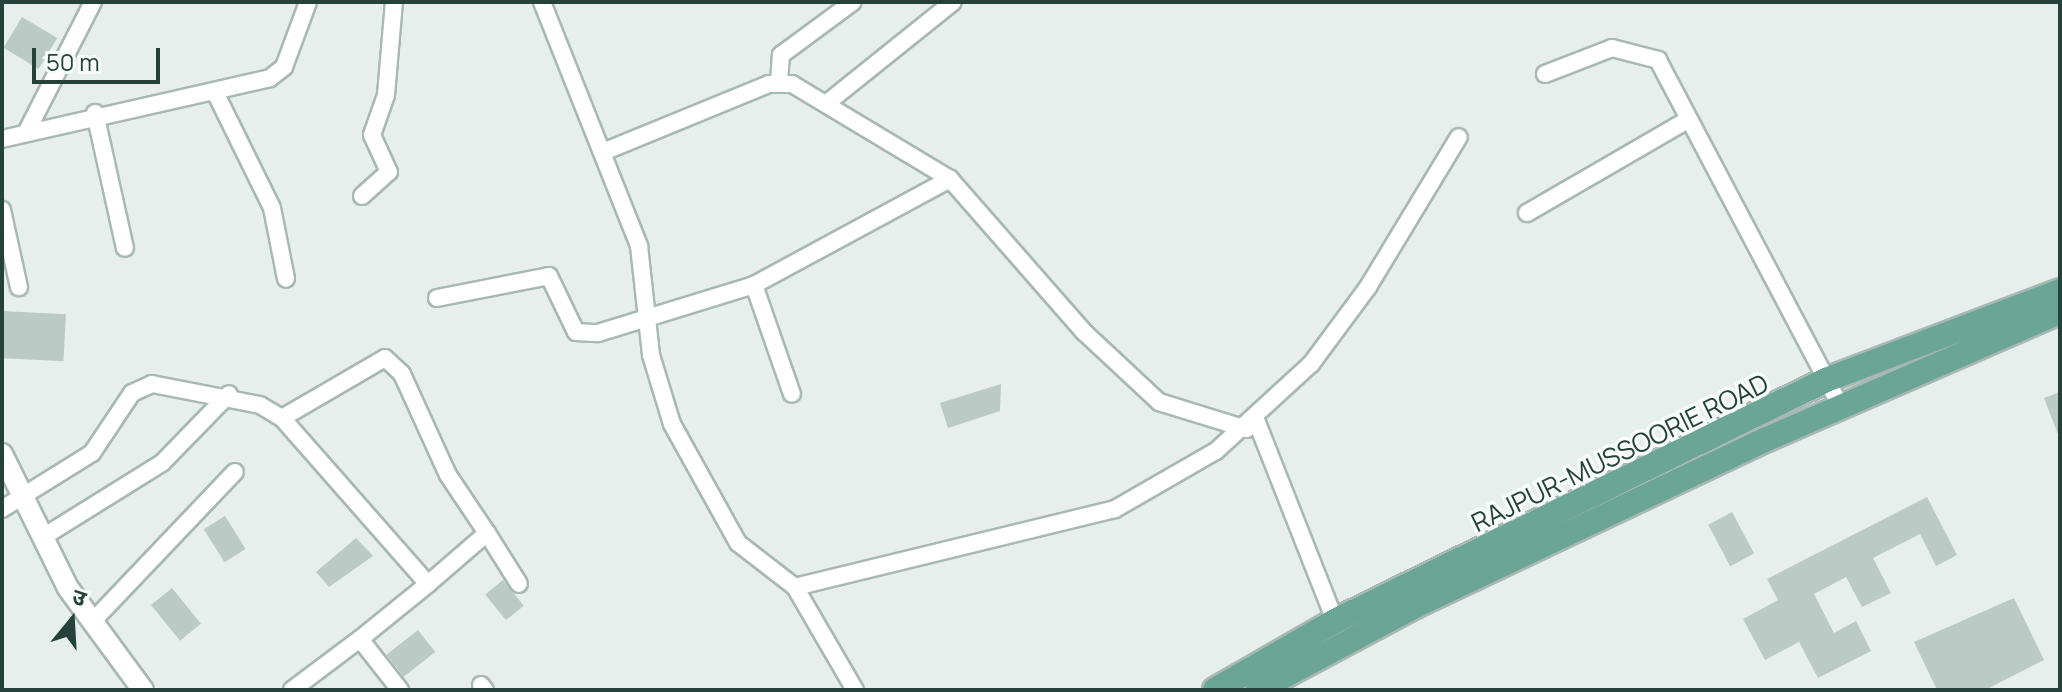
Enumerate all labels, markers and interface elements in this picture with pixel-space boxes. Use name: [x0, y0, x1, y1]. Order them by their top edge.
scale bar: [36, 32, 164, 82]
text: 50 m: [46, 45, 100, 78]
street label: RAJPUR-MUSSOORIE ROAD: [1466, 367, 1774, 539]
north arrow: [32, 580, 112, 660]
text: उ: [69, 581, 90, 613]

